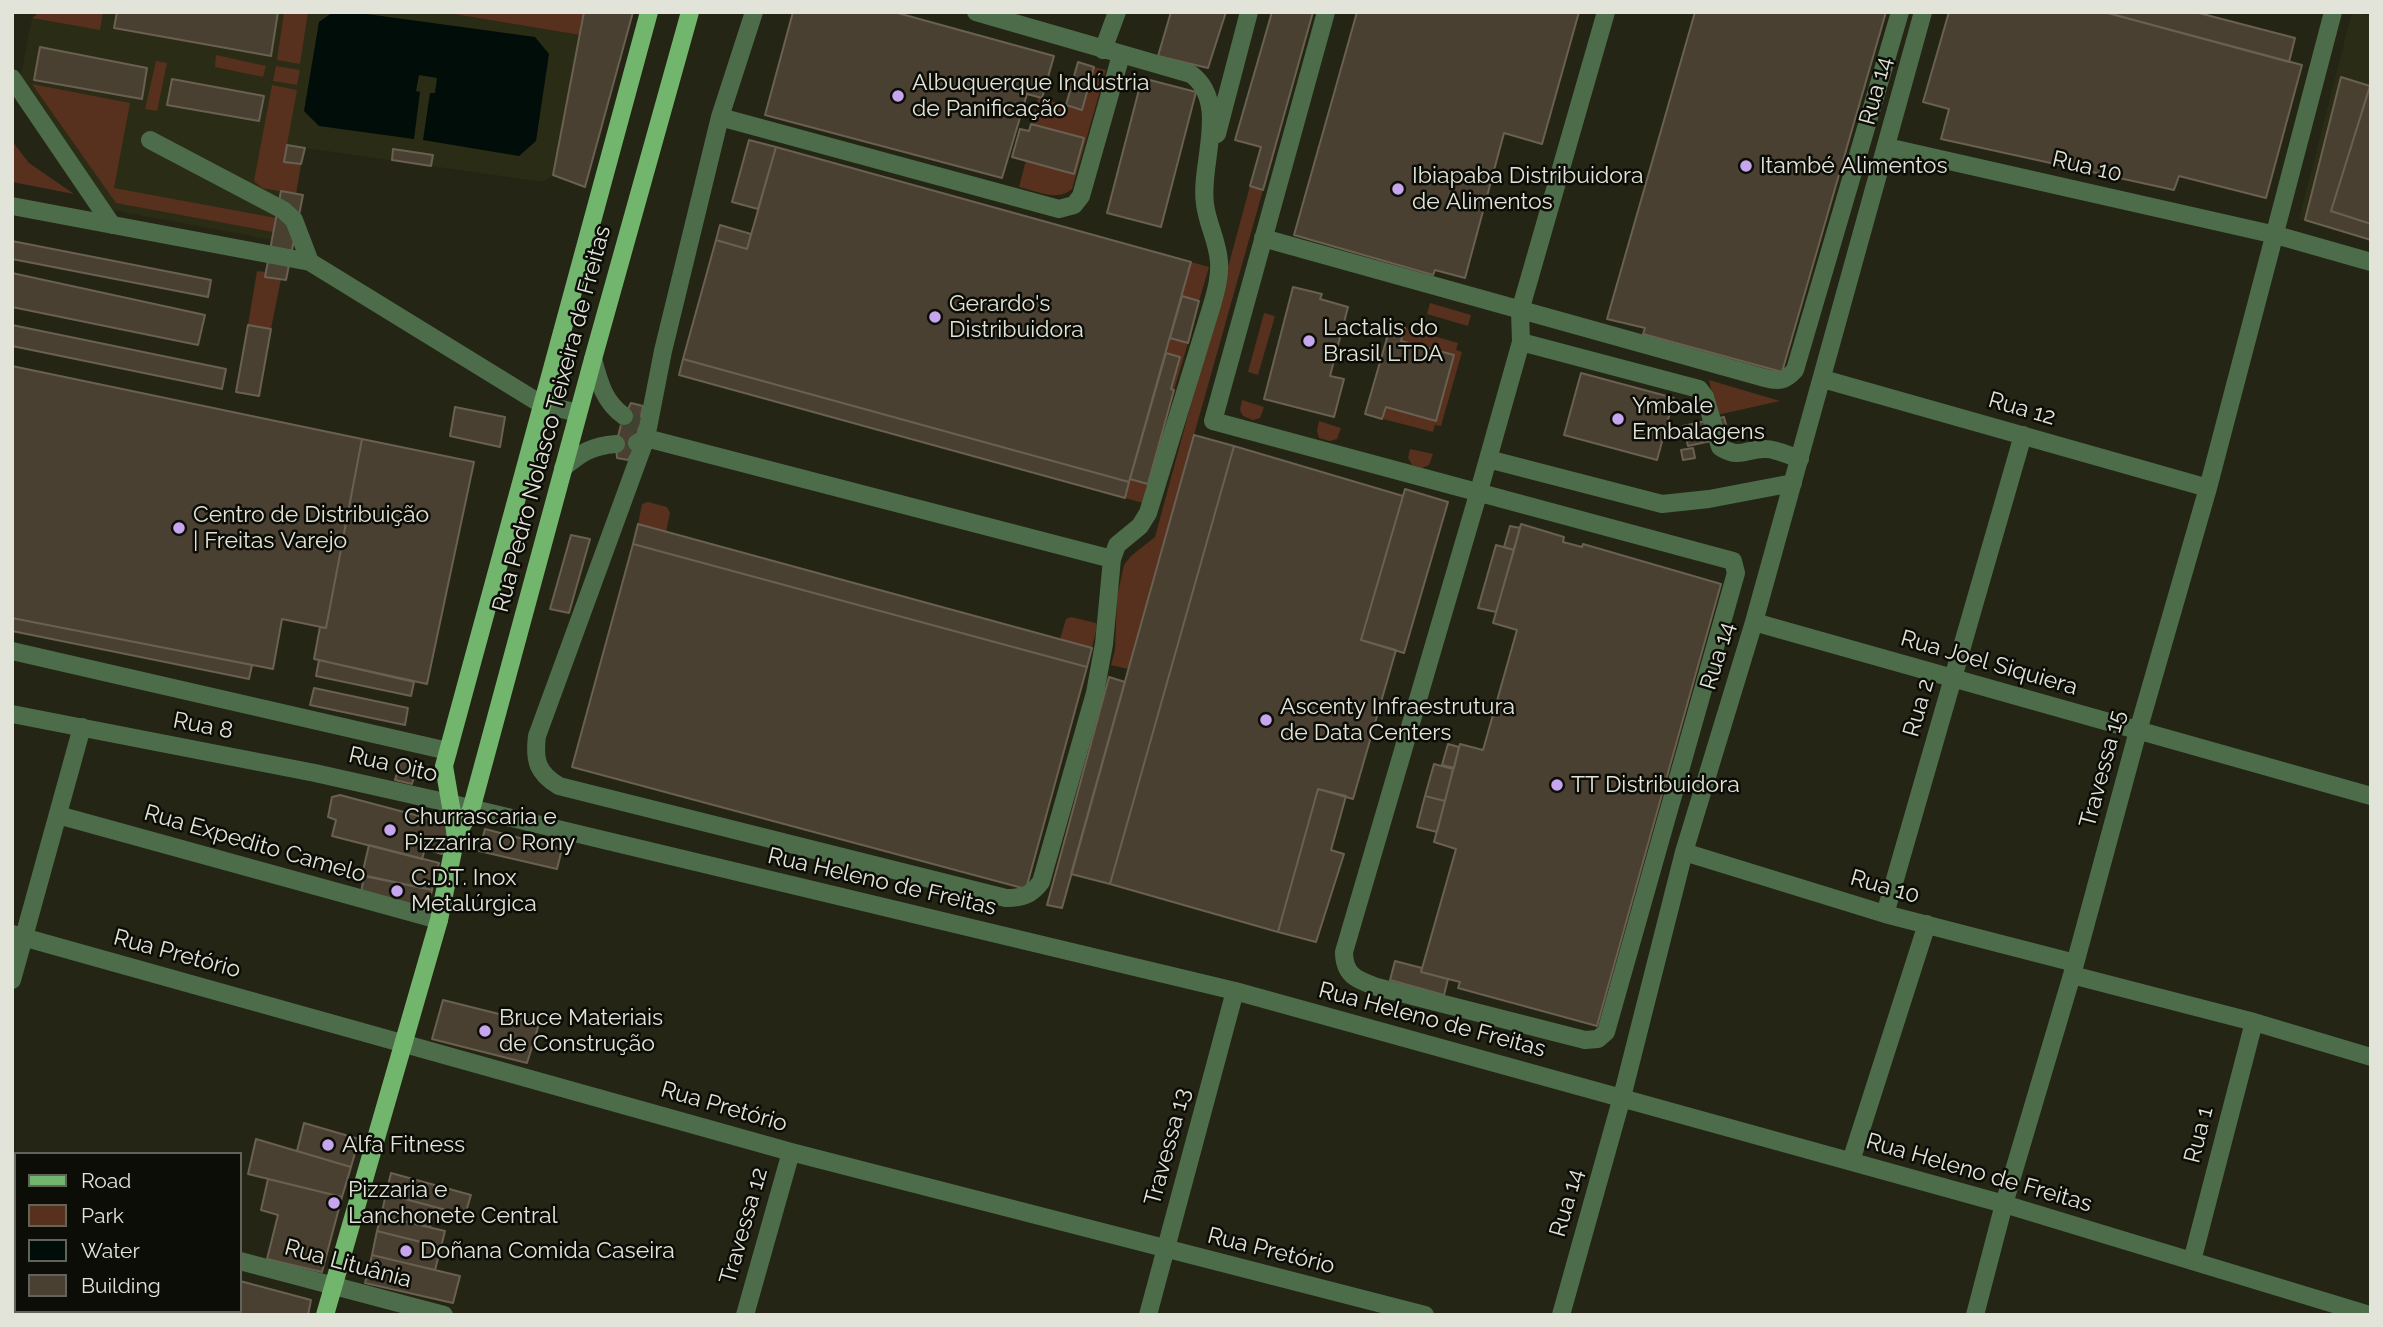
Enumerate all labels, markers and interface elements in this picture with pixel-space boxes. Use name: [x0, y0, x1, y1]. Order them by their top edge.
street label: Rua 14: [1854, 54, 1898, 128]
place label: Albuquerque Indústria de Panificação: [912, 69, 1149, 123]
marker: Albuquerque Indústria de Panificação: [890, 88, 906, 104]
street label: Rua 10: [2049, 146, 2125, 188]
place label: Itambé Alimentos: [1760, 152, 1948, 180]
marker: Itambé Alimentos: [1738, 158, 1754, 174]
place label: Ibiapaba Distribuidora de Alimentos: [1412, 162, 1644, 216]
marker: Ibiapaba Distribuidora de Alimentos: [1390, 181, 1406, 197]
street label: Rua Pedro Nolasco Teixeira de Freitas: [487, 223, 617, 615]
place label: Gerardo's Distribuidora: [949, 290, 1084, 344]
marker: Gerardo's Distribuidora: [927, 309, 943, 325]
place label: Lactalis do Brasil LTDA: [1323, 314, 1443, 368]
marker: Lactalis do Brasil LTDA: [1301, 333, 1317, 349]
street label: Rua 12: [1985, 386, 2059, 432]
place label: Ymbale Embalagens: [1632, 392, 1765, 446]
marker: Ymbale Embalagens: [1610, 411, 1626, 427]
place label: Centro de Distribuição | Freitas Varejo: [193, 501, 429, 555]
marker: Centro de Distribuição | Freitas Varejo: [171, 520, 187, 536]
street label: Rua 14: [1695, 619, 1741, 693]
street label: Rua Joel Siquiera: [1897, 625, 2081, 701]
street label: Rua 2: [1898, 676, 1940, 740]
place label: Ascenty Infraestrutura de Data Centers: [1280, 693, 1515, 747]
street label: Rua 8: [171, 707, 235, 745]
street label: Travessa 15: [2074, 707, 2132, 831]
marker: Ascenty Infraestrutura de Data Centers: [1258, 712, 1274, 728]
street label: Rua Oito: [346, 741, 440, 789]
place label: TT Distribuidora: [1571, 771, 1740, 799]
marker: TT Distribuidora: [1549, 777, 1565, 793]
street label: Rua Expedito Camelo: [141, 799, 369, 889]
place label: Churrascaria e Pizzarira O Rony: [404, 803, 575, 857]
marker: Churrascaria e Pizzarira O Rony: [382, 822, 398, 838]
street label: Rua Heleno de Freitas: [765, 842, 999, 922]
place label: C.D.T. Inox Metalúrgica: [411, 864, 537, 918]
street label: Rua 10: [1847, 864, 1923, 910]
marker: C.D.T. Inox Metalúrgica: [389, 883, 405, 899]
street label: Rua Pretório: [111, 924, 243, 984]
street label: Rua Heleno de Freitas: [1316, 976, 1548, 1064]
place label: Bruce Materiais de Construção: [499, 1004, 663, 1058]
marker: Bruce Materiais de Construção: [477, 1023, 493, 1039]
street label: Rua Pretório: [658, 1076, 790, 1138]
street label: Travessa 13: [1139, 1085, 1197, 1209]
street label: Rua 1: [2179, 1104, 2219, 1166]
street label: Rua Heleno de Freitas: [1863, 1128, 2095, 1218]
place label: Alfa Fitness: [342, 1131, 465, 1159]
marker: Alfa Fitness: [320, 1137, 336, 1153]
legend: [14, 1152, 242, 1313]
street label: Travessa 12: [714, 1165, 774, 1287]
street label: Rua 14: [1544, 1166, 1590, 1240]
text: Road: [81, 1168, 131, 1193]
place label: Pizzaria e Lanchonete Central: [348, 1176, 558, 1230]
marker: Pizzaria e Lanchonete Central: [326, 1195, 342, 1211]
text: Park: [81, 1203, 124, 1228]
street label: Rua Pretório: [1204, 1222, 1338, 1280]
street label: Rua Lituânia: [282, 1234, 414, 1294]
place label: Doñana Comida Caseira: [420, 1237, 675, 1265]
text: Water: [81, 1238, 140, 1263]
marker: Doñana Comida Caseira: [398, 1243, 414, 1259]
text: Building: [81, 1273, 161, 1298]

